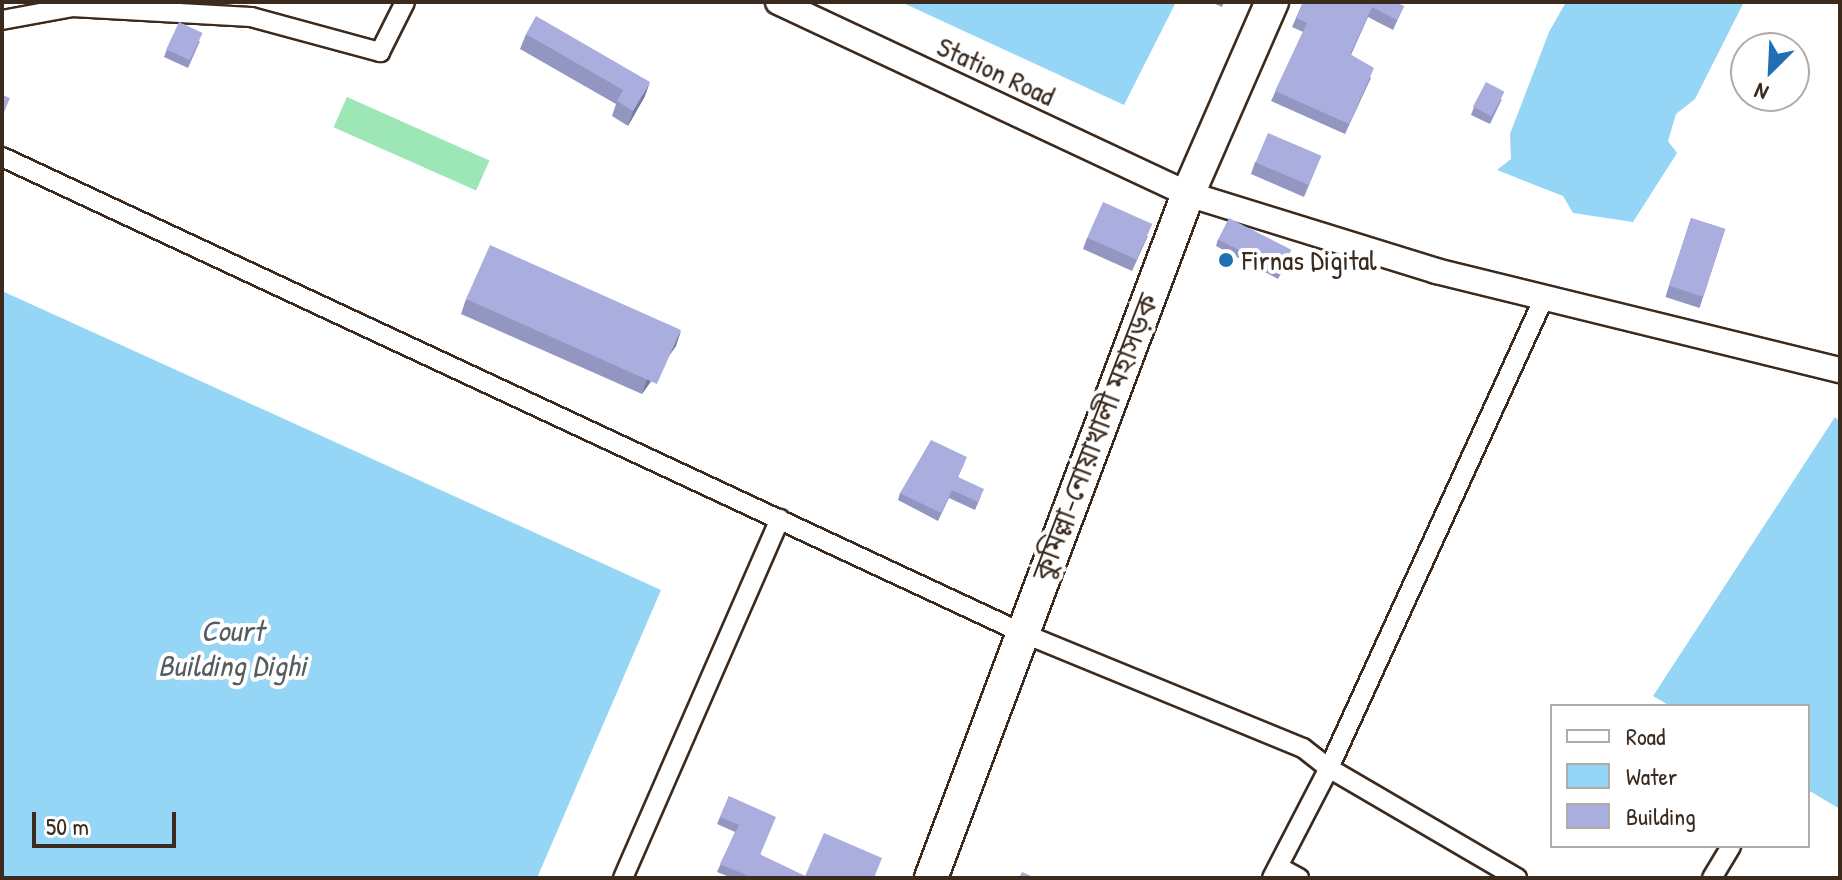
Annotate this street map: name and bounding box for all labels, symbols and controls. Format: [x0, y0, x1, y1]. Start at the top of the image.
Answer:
street label: Station Road [932, 29, 1060, 113]
north arrow [1730, 32, 1810, 112]
text: N [1750, 76, 1773, 108]
place label: Firnas Digital [1242, 243, 1377, 277]
marker: Firnas Digital [1217, 251, 1235, 269]
street label: কুমিল্লা–নোয়াখালী মহাসড়ক [1025, 289, 1165, 585]
water label: Court Building Dighi [158, 612, 306, 682]
legend [1550, 704, 1810, 848]
text: Road [1626, 720, 1665, 752]
text: Water [1626, 760, 1677, 792]
scale bar [36, 796, 180, 846]
text: Building [1626, 800, 1696, 832]
text: 50 m [46, 810, 89, 842]

